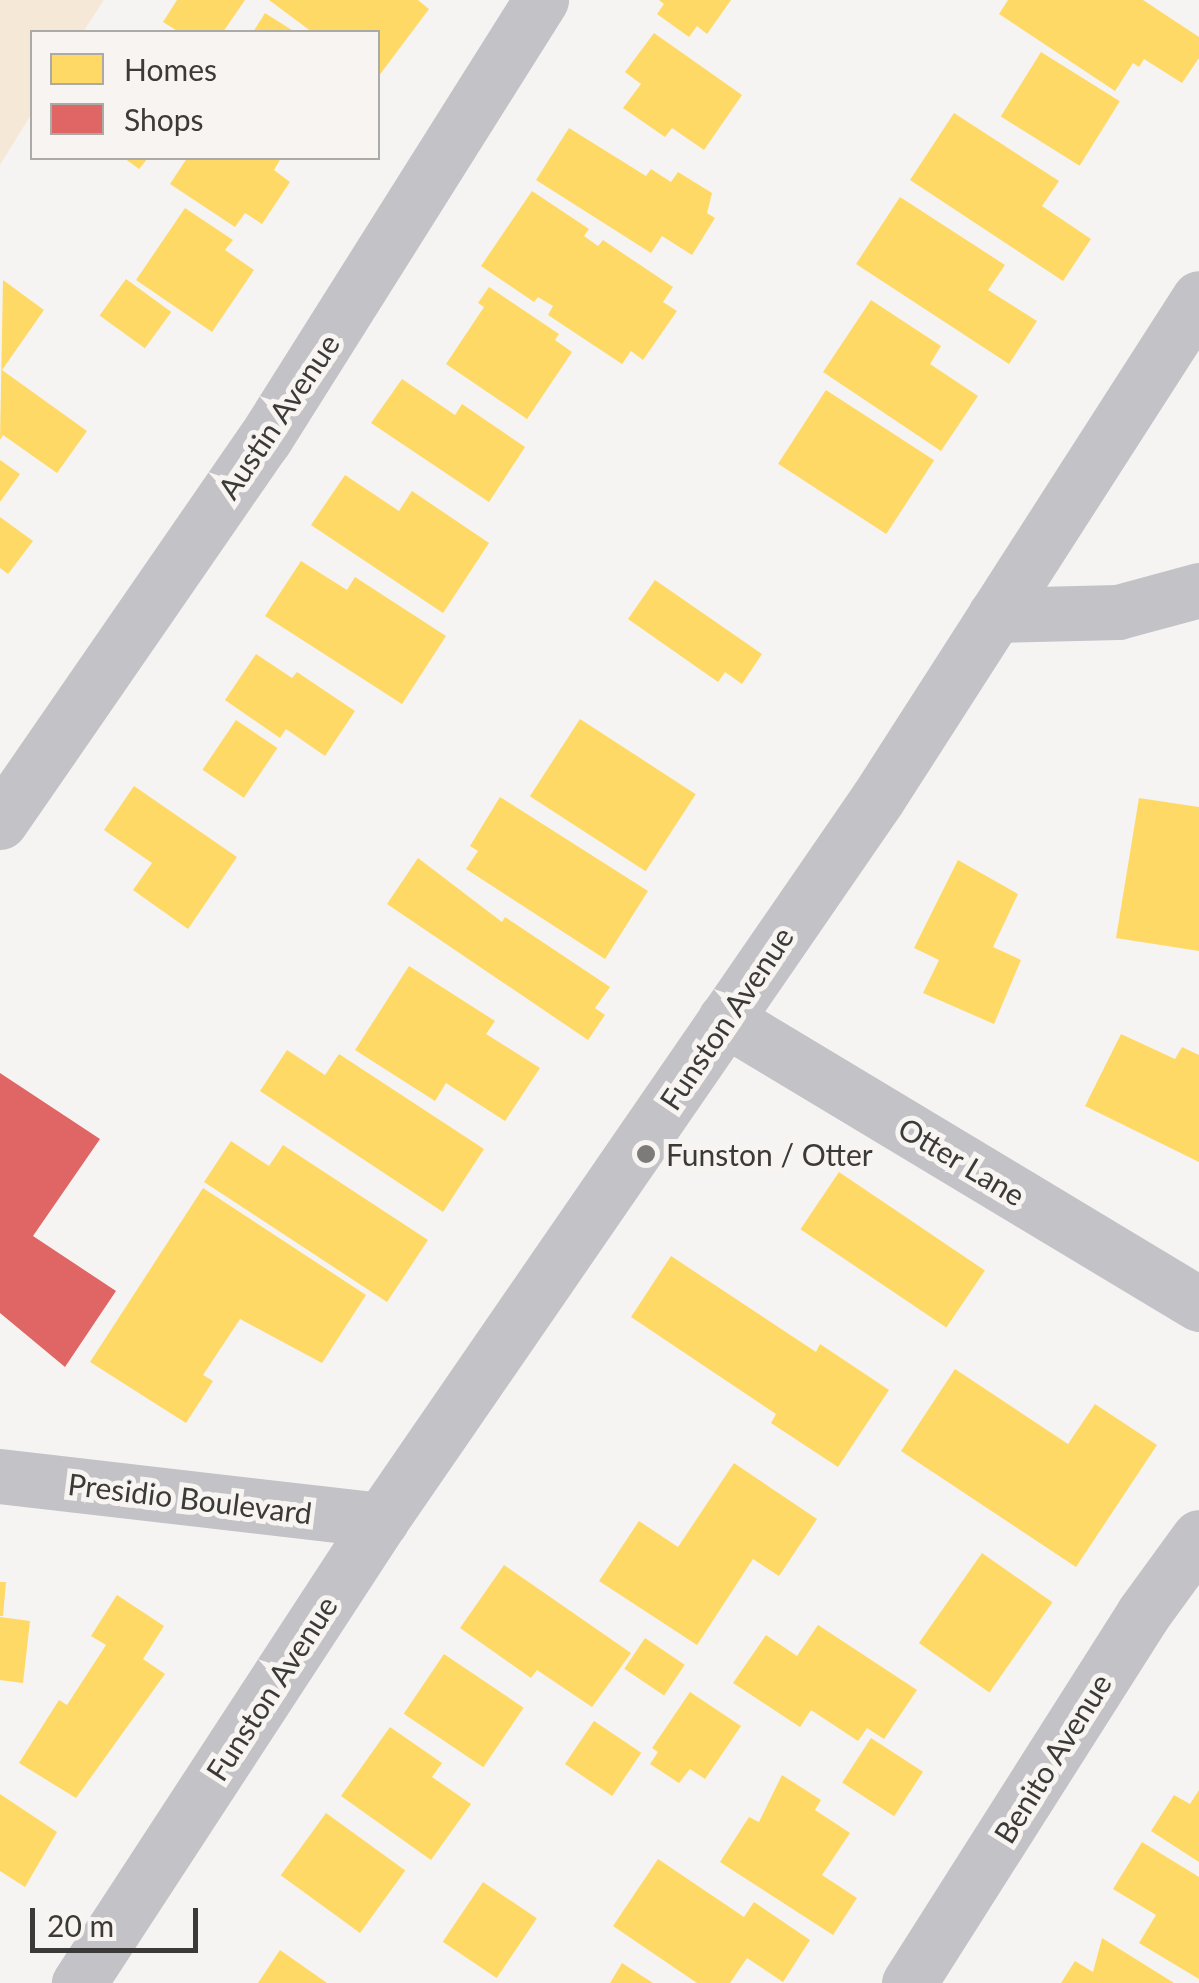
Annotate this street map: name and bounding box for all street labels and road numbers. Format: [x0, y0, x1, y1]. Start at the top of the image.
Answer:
street label: Austin Avenue [209, 326, 347, 506]
street label: Funston Avenue [651, 919, 801, 1117]
street label: Otter Lane [892, 1109, 1032, 1213]
street label: Presidio Boulevard [66, 1465, 314, 1531]
street label: Funston Avenue [198, 1589, 344, 1787]
street label: Benito Avenue [985, 1666, 1119, 1850]

